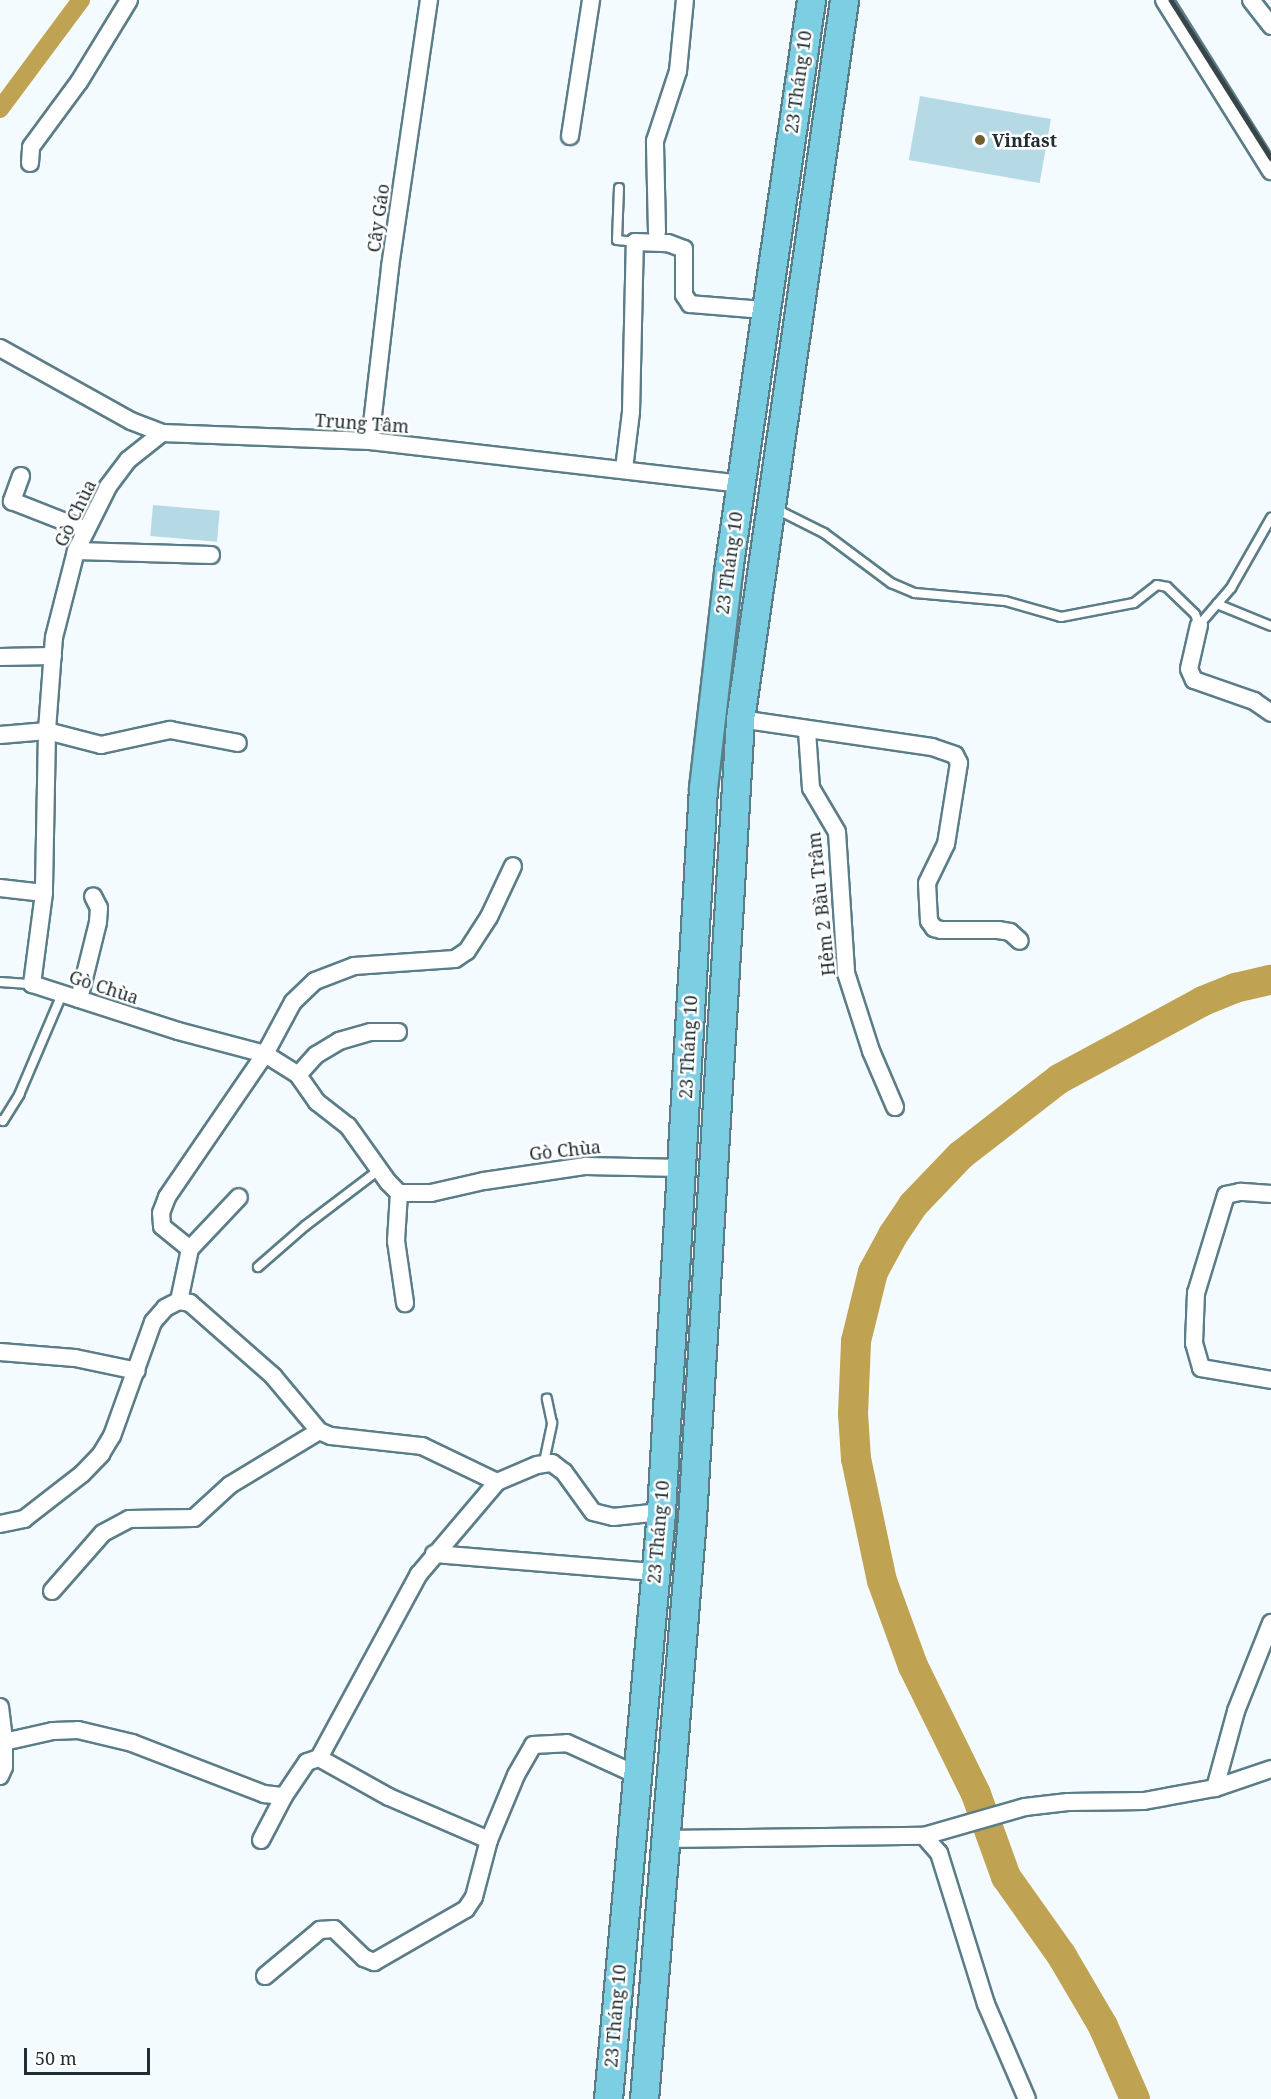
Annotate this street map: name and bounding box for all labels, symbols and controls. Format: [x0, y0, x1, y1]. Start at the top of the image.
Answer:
street label: 23 Tháng 10 [780, 29, 816, 135]
place label: Vinfast [992, 129, 1057, 151]
marker: Vinfast [973, 133, 987, 147]
street label: Cây Gáo [363, 182, 393, 254]
street label: Trung Tâm [314, 409, 410, 437]
street label: Gò Chùa [50, 476, 100, 550]
street label: 23 Tháng 10 [711, 510, 747, 616]
street label: Hẻm 2 Bầu Trâm [803, 831, 839, 977]
street label: Gò Chùa [66, 966, 142, 1008]
street label: 23 Tháng 10 [675, 995, 701, 1099]
street label: Gò Chùa [528, 1135, 602, 1165]
street label: 23 Tháng 10 [643, 1480, 673, 1584]
street label: 23 Tháng 10 [600, 1964, 630, 2068]
scale bar [27, 2036, 153, 2074]
text: 50 m [35, 2046, 77, 2070]

